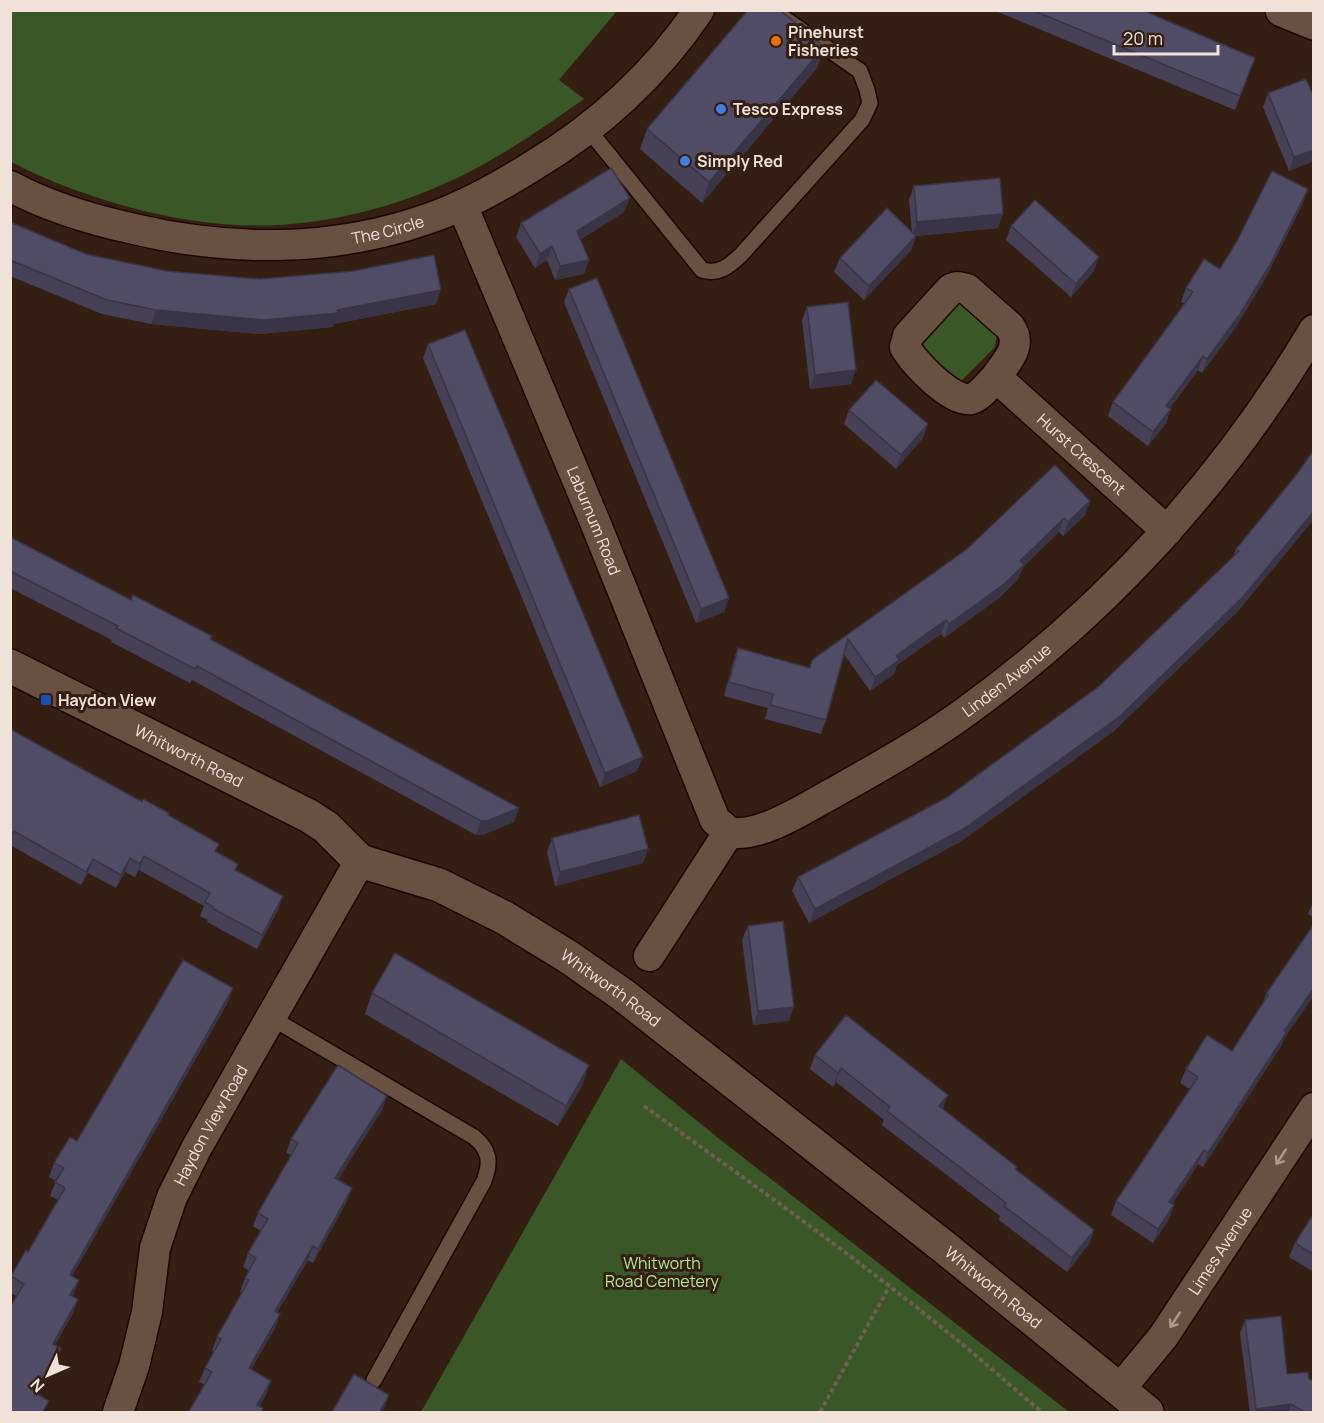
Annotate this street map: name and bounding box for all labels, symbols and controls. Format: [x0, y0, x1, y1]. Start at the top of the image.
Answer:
scale bar [1114, 18, 1218, 56]
place label: Pinehurst Fisheries [788, 21, 864, 61]
text: 20 m [1123, 26, 1163, 50]
marker: Pinehurst Fisheries [769, 34, 783, 48]
place label: Tesco Express [733, 98, 843, 120]
marker: Tesco Express [714, 102, 728, 116]
place label: Simply Red [697, 150, 783, 172]
marker: Simply Red [678, 154, 692, 168]
street label: The Circle [350, 210, 427, 249]
street label: Hurst Crescent [1032, 408, 1131, 500]
street label: Laburnum Road [562, 463, 626, 578]
street label: Linden Avenue [957, 638, 1056, 722]
place label: Haydon View [58, 689, 157, 711]
marker: Haydon View [39, 693, 53, 707]
street label: Whitworth Road [131, 719, 247, 792]
street label: Whitworth Road [556, 944, 665, 1032]
street label: Haydon View Road [168, 1061, 253, 1189]
one-way arrow [1275, 1148, 1288, 1165]
street label: Limes Avenue [1183, 1202, 1257, 1299]
street label: Whitworth Road [940, 1241, 1047, 1333]
park label: Whitworth Road Cemetery [605, 1252, 720, 1292]
one-way arrow [1168, 1311, 1181, 1328]
north arrow [18, 1345, 78, 1405]
text: N [25, 1374, 49, 1397]

